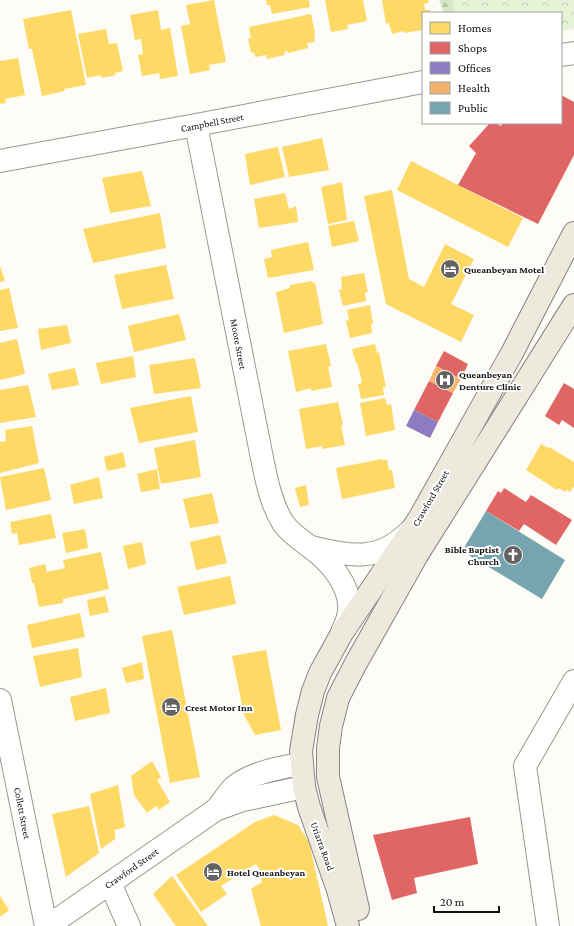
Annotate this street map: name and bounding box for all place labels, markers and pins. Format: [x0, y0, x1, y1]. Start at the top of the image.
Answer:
hotel icon: Queanbeyan Motel [439, 258, 461, 280]
place label: Queanbeyan Motel [464, 264, 544, 275]
hospital icon: Queanbeyan Denture Clinic [434, 369, 456, 391]
place label: Queanbeyan Denture Clinic [459, 369, 521, 392]
place label: Bible Baptist Church [445, 544, 499, 567]
church icon: Bible Baptist Church [502, 544, 524, 566]
hotel icon: Crest Motor Inn [160, 696, 182, 718]
place label: Crest Motor Inn [185, 702, 253, 713]
hotel icon: Hotel Queanbeyan [202, 861, 224, 883]
place label: Hotel Queanbeyan [227, 867, 306, 878]

